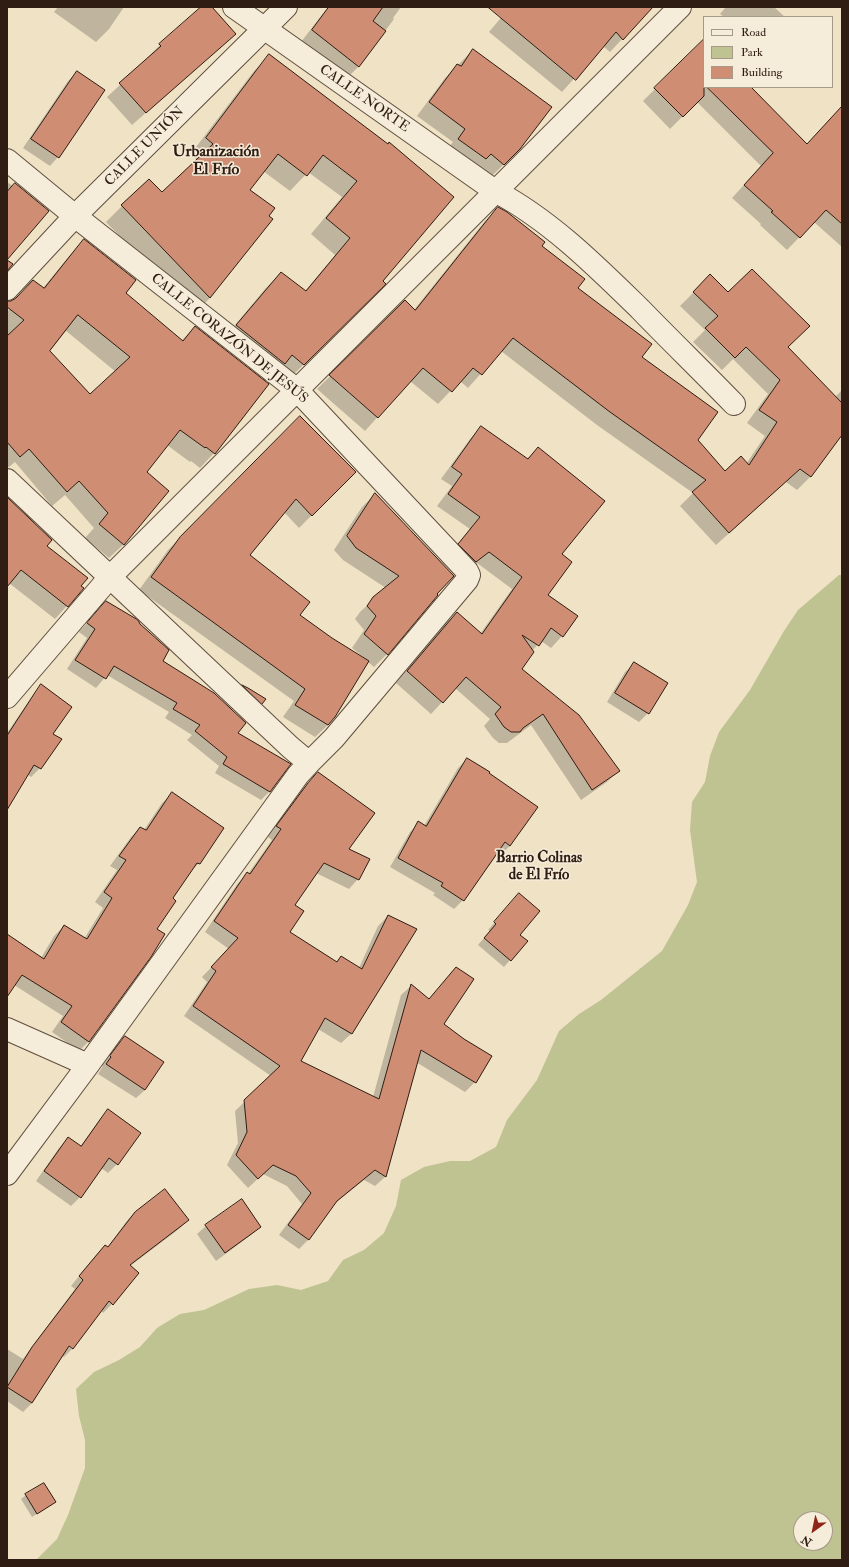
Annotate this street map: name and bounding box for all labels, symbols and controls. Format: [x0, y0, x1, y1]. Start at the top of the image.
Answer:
legend [703, 16, 833, 88]
text: Road [741, 25, 766, 40]
text: Park [741, 45, 763, 60]
street label: CALLE NORTE [316, 62, 412, 136]
text: Building [741, 65, 782, 80]
street label: CALLE UNIÓN [102, 104, 188, 190]
district label: Urbanización El Frío [173, 143, 259, 181]
street label: CALLE CORAZÓN DE JESÚS [147, 270, 311, 408]
district label: Barrio Colinas de El Frío [496, 850, 582, 885]
north arrow [793, 1511, 833, 1551]
text: N [799, 1533, 814, 1549]

